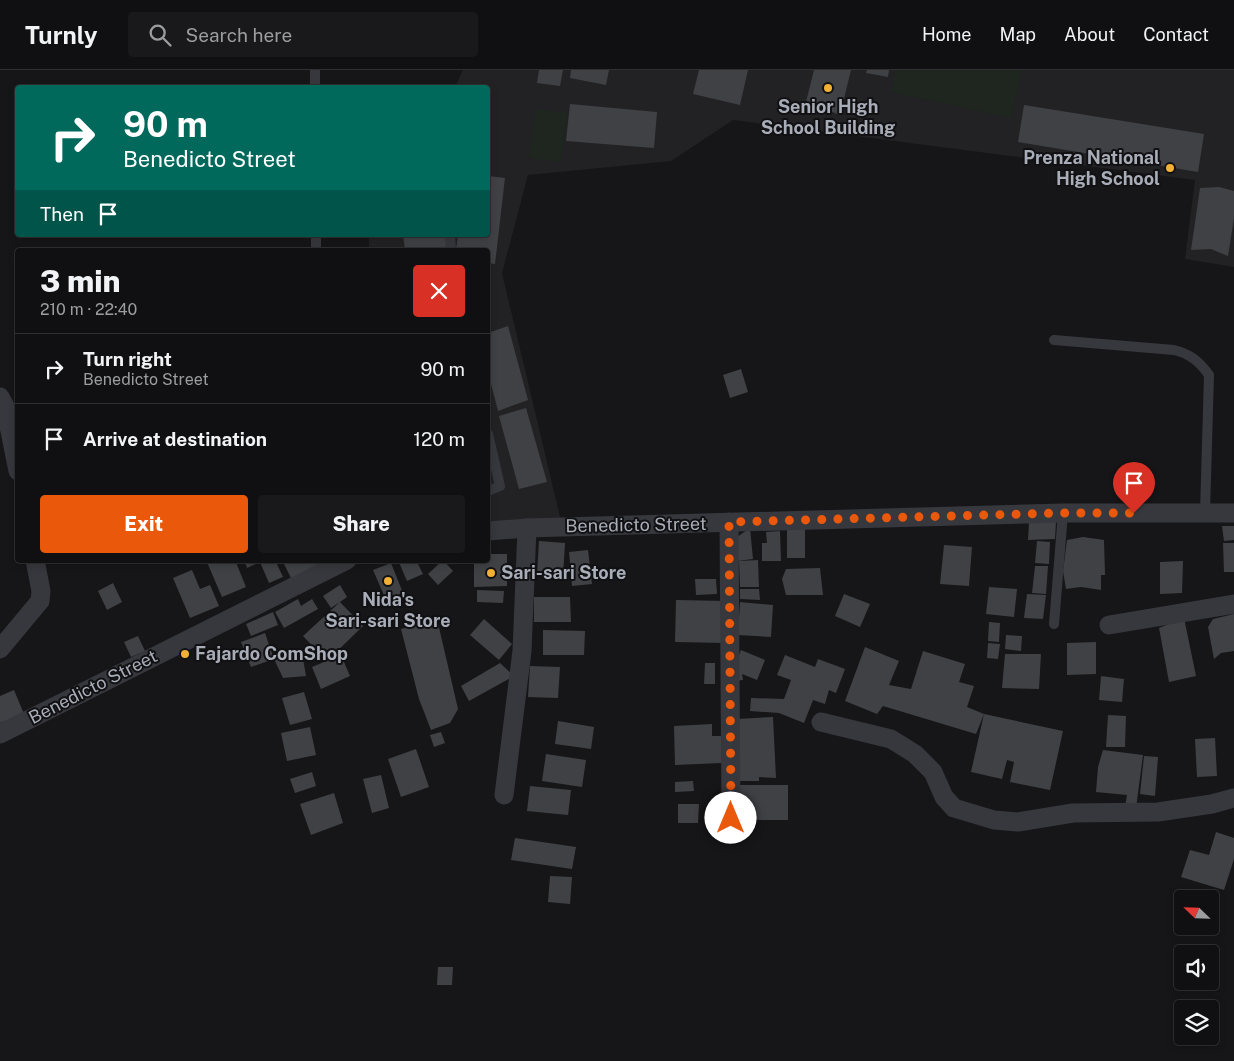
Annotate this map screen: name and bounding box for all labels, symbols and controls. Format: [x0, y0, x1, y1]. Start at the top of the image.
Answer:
search box [128, 12, 478, 57]
text: Turnly [25, 21, 98, 49]
icon: search [146, 21, 174, 49]
text: Search here [186, 24, 292, 46]
text: Home [922, 24, 972, 45]
text: Map [1000, 24, 1036, 45]
text: About [1064, 24, 1115, 45]
text: Contact [1143, 24, 1209, 45]
marker: Senior High School Building [822, 82, 834, 94]
place label: Senior High School Building [761, 96, 895, 138]
text: 90 m [123, 104, 208, 145]
icon: right [40, 105, 105, 170]
text: Benedicto Street [123, 146, 296, 172]
place label: Prenza National High School [1023, 147, 1160, 189]
marker: Prenza National High School [1164, 162, 1176, 174]
icon: arrive [94, 200, 122, 228]
text: Then [40, 203, 84, 225]
text: 3 min [40, 263, 121, 299]
button: close [413, 265, 465, 317]
text: 210 m · 22:40 [40, 300, 137, 319]
text: Turn right [83, 348, 172, 370]
icon: right [40, 355, 68, 383]
text: 90 m [421, 358, 465, 380]
text: Benedicto Street [83, 370, 209, 389]
icon: arrive [40, 425, 68, 453]
text: Arrive at destination [83, 428, 267, 450]
text: 120 m [413, 428, 465, 450]
pin [1113, 462, 1155, 513]
icon: arrive [1120, 469, 1148, 497]
button: Exit [40, 495, 248, 553]
button: Share [258, 495, 465, 553]
street label: Benedicto Street [565, 513, 707, 536]
place label: Sari-sari Store [501, 562, 627, 583]
marker: Sari-sari Store [485, 567, 497, 579]
marker: Nida's Sari-sari Store [382, 575, 394, 587]
place label: Nida's Sari-sari Store [325, 589, 451, 631]
place label: Fajardo ComShop [195, 643, 348, 664]
street label: Benedicto Street [25, 645, 161, 728]
marker: Fajardo ComShop [179, 648, 191, 660]
position arrow [704, 791, 756, 843]
north arrow [1174, 890, 1219, 935]
map controls [1174, 890, 1219, 1045]
button: sound [1174, 945, 1219, 990]
button: layers [1174, 1000, 1219, 1045]

